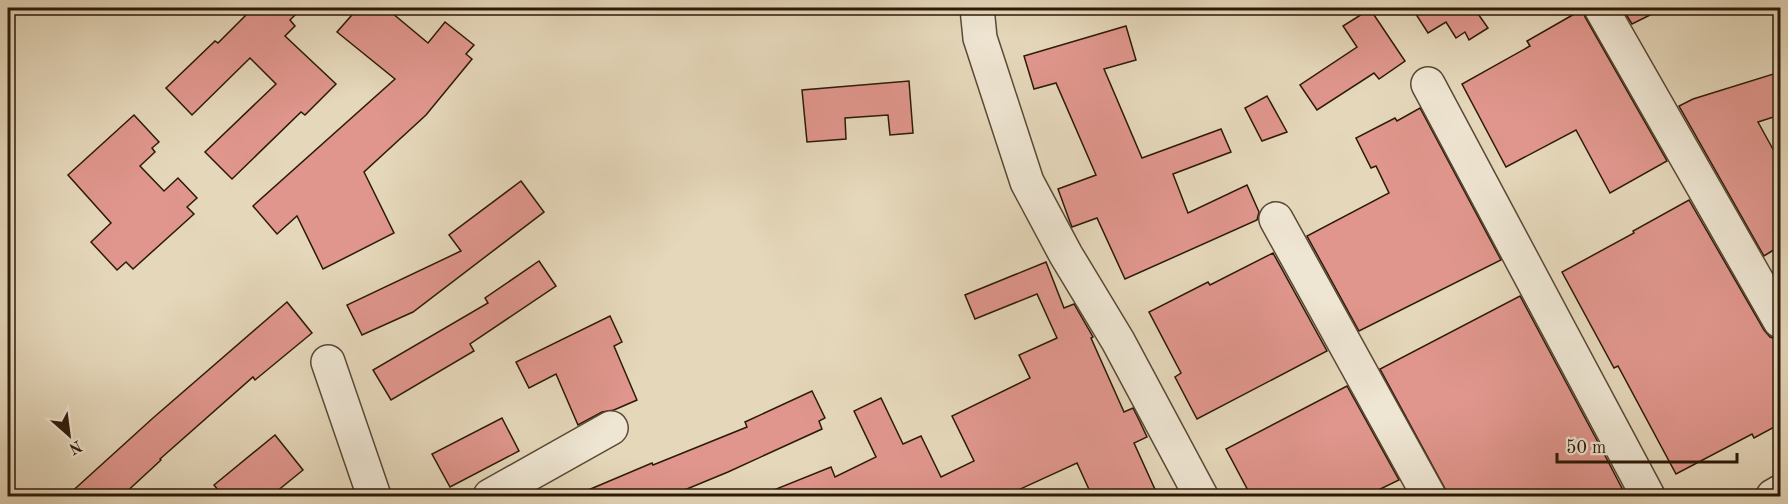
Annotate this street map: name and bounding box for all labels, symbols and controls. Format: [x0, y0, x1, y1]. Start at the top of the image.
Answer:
north arrow [39, 405, 99, 465]
scale bar [1557, 426, 1737, 464]
text: N [65, 437, 84, 457]
text: 50 m [1566, 439, 1606, 457]

